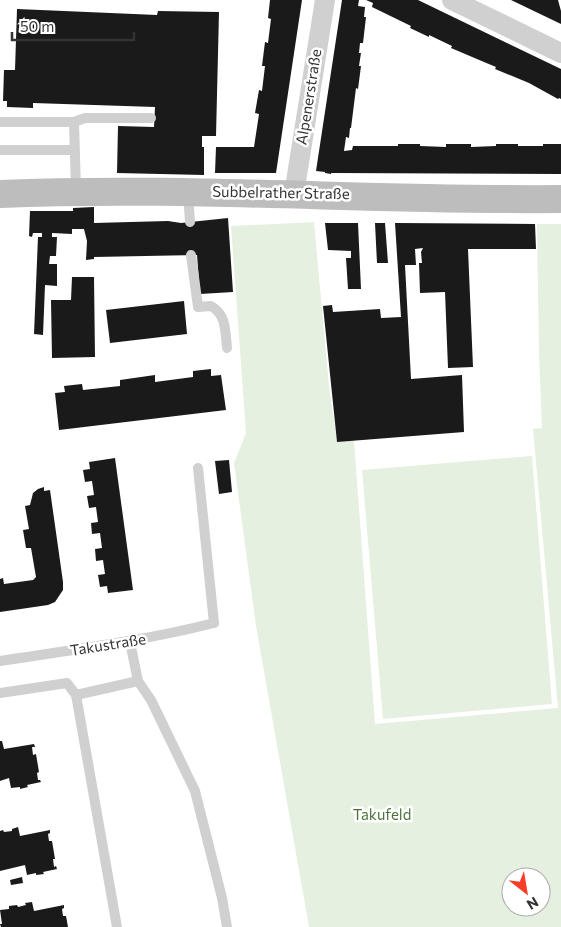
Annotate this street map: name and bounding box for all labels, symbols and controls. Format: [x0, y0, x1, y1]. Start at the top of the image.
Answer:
scale bar [12, 10, 135, 42]
text: 50 m [20, 17, 54, 35]
street label: Alpenerstraße [292, 48, 324, 146]
street label: Subbelrather Straße [212, 182, 350, 202]
street label: Takustraße [69, 629, 147, 659]
park label: Takufeld [353, 805, 411, 823]
north arrow [501, 867, 551, 917]
text: N [524, 894, 542, 914]

